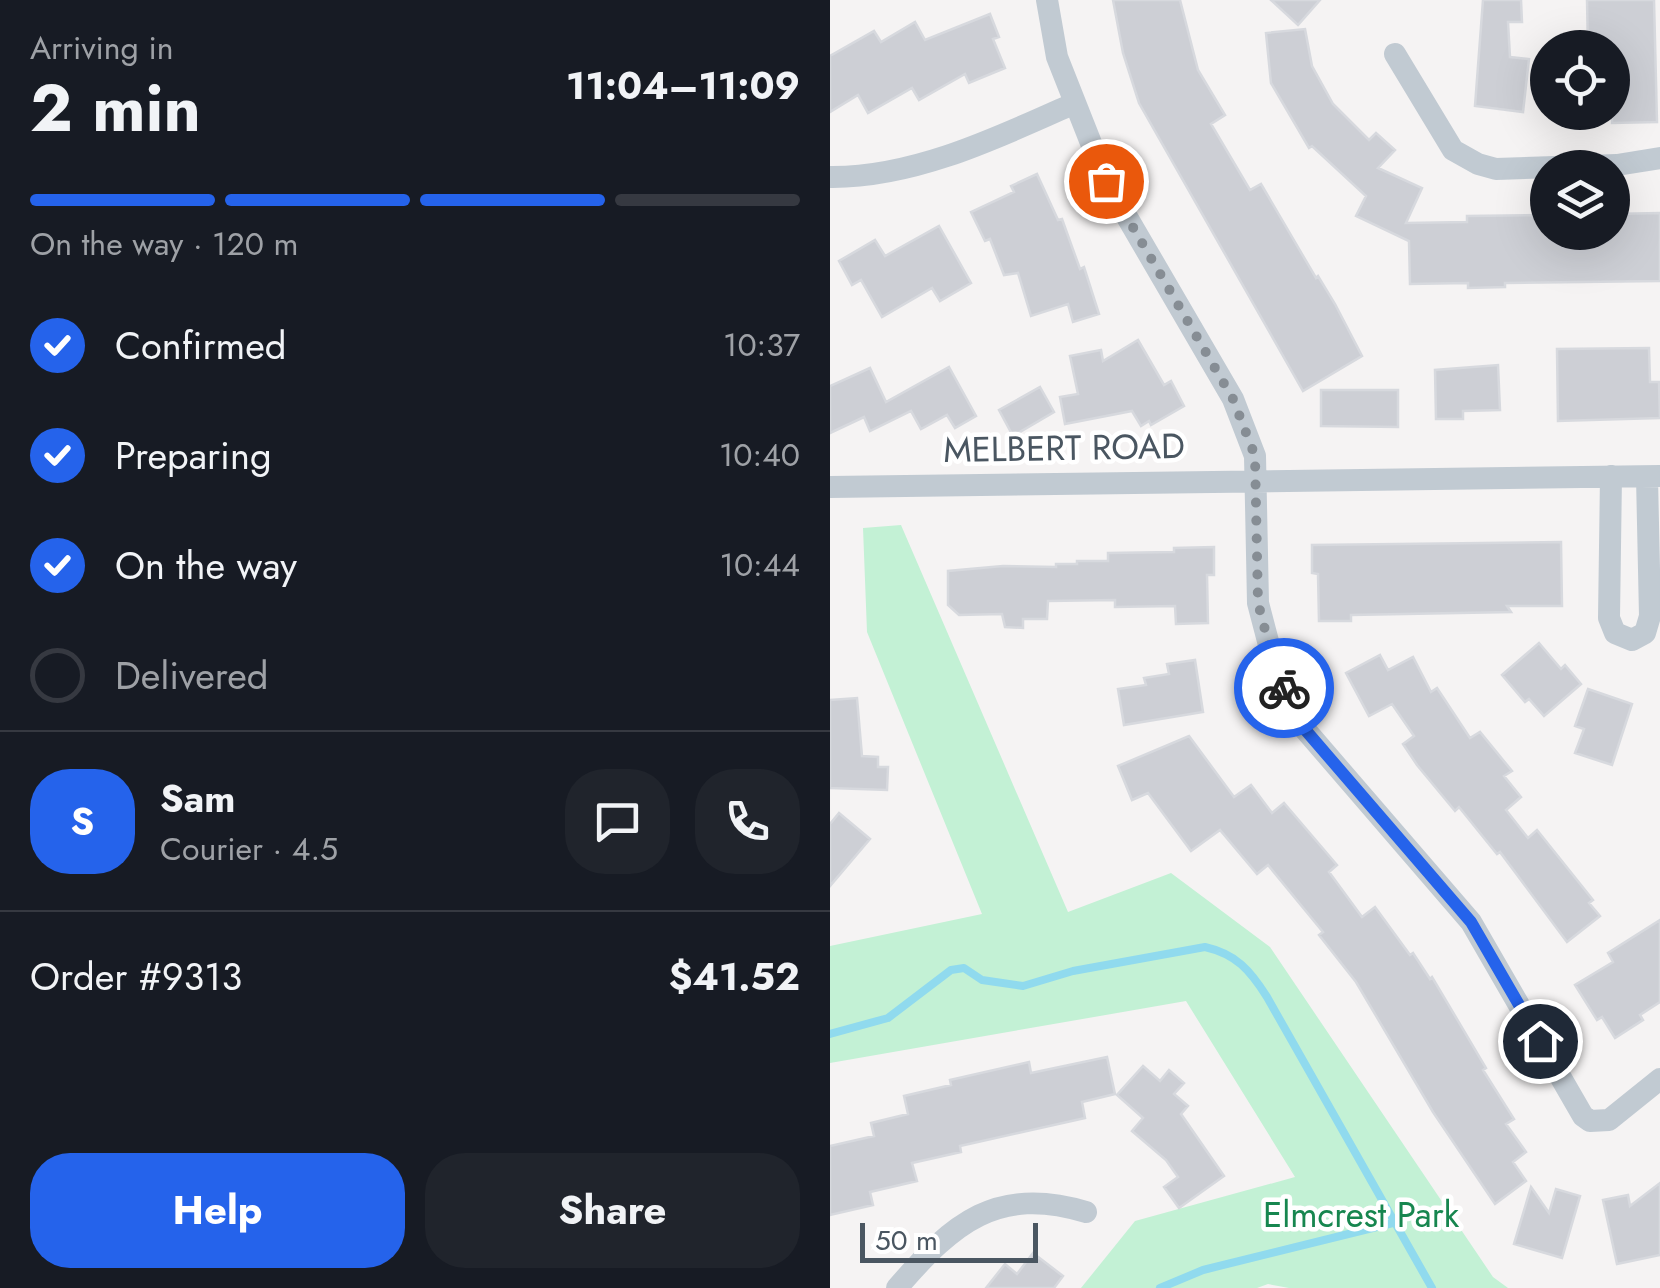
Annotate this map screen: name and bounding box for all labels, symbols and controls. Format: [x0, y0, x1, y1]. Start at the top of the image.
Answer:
text: Arriving in [30, 25, 174, 71]
map controls [1530, 30, 1630, 250]
button: locate [1530, 30, 1630, 130]
text: 11:04–11:09 [566, 58, 800, 113]
text: 2 min [30, 61, 201, 155]
pin [1064, 139, 1149, 224]
button: layers [1530, 150, 1630, 250]
icon: bag [1079, 154, 1134, 209]
text: On the way · 120 m [30, 221, 298, 267]
icon: check [30, 318, 85, 373]
text: Confirmed [115, 318, 286, 373]
text: 10:37 [723, 322, 800, 368]
street label: MELBERT ROAD [943, 421, 1185, 475]
icon: check [30, 428, 85, 483]
text: Preparing [115, 428, 272, 483]
text: 10:40 [719, 432, 800, 478]
icon: check [30, 538, 85, 593]
text: On the way [115, 538, 297, 593]
text: 10:44 [719, 542, 800, 588]
courier [1234, 638, 1334, 738]
text: Delivered [115, 648, 268, 703]
icon: bike [1257, 661, 1312, 716]
button: chat [565, 769, 670, 874]
button: phone [695, 769, 800, 874]
text: Sam [160, 771, 235, 826]
text: S [71, 794, 94, 849]
text: Courier · 4.5 [160, 826, 338, 872]
text: Order #9313 [30, 949, 242, 1004]
text: $41.52 [669, 949, 800, 1004]
pin [1498, 999, 1583, 1084]
icon: home [1513, 1014, 1568, 1069]
button: Help [30, 1153, 405, 1268]
button: Share [425, 1153, 800, 1268]
park label: Elmcrest Park [1263, 1190, 1460, 1240]
scale bar [860, 1218, 1038, 1262]
text: 50 m [875, 1220, 938, 1261]

